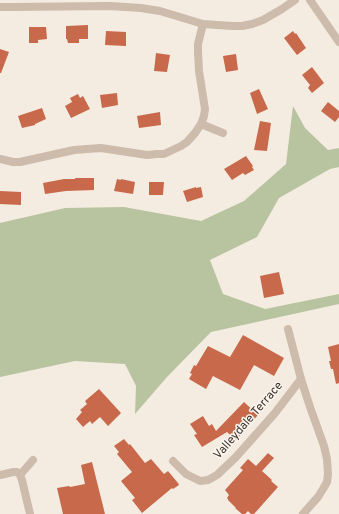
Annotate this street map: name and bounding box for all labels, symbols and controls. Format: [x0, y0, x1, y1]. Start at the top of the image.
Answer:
street label: Valleydale Terrace [211, 379, 287, 463]

